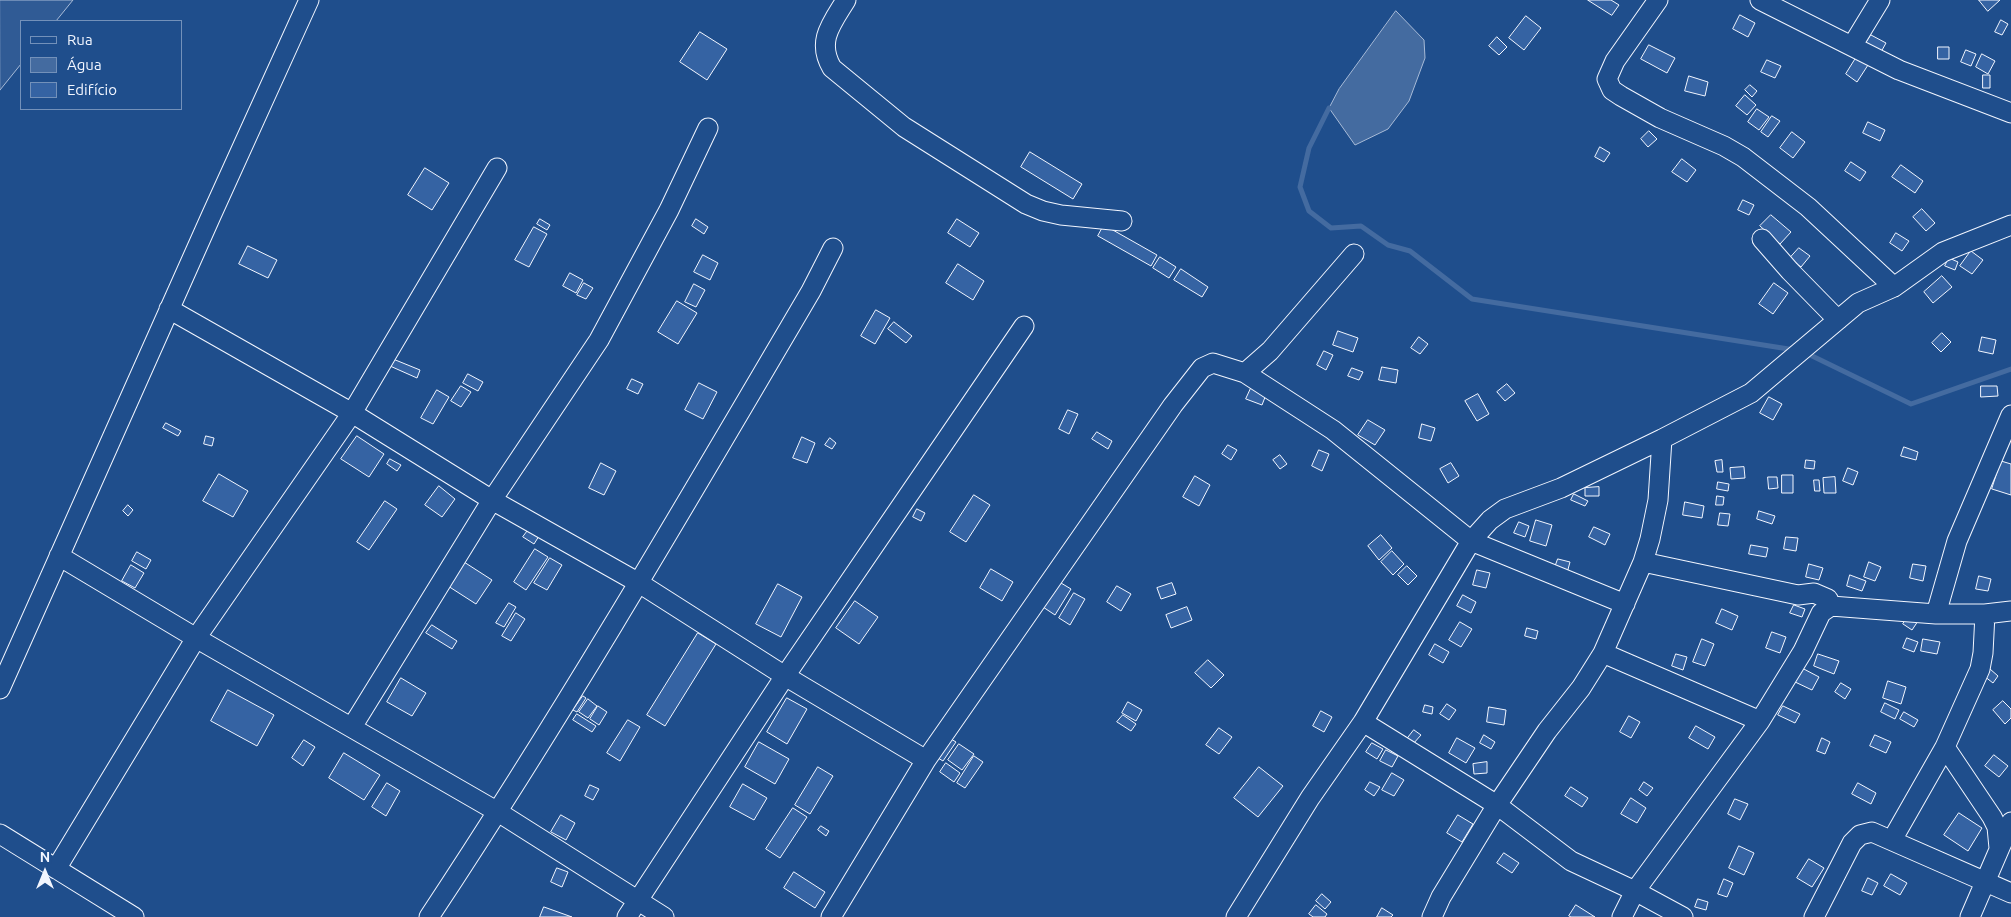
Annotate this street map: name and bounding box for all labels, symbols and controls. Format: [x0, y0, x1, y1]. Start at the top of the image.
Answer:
legend [20, 20, 182, 110]
text: Rua [67, 31, 93, 48]
text: Água [67, 56, 102, 73]
text: Edifício [67, 81, 117, 98]
north arrow [20, 847, 70, 897]
text: N [40, 849, 50, 865]

